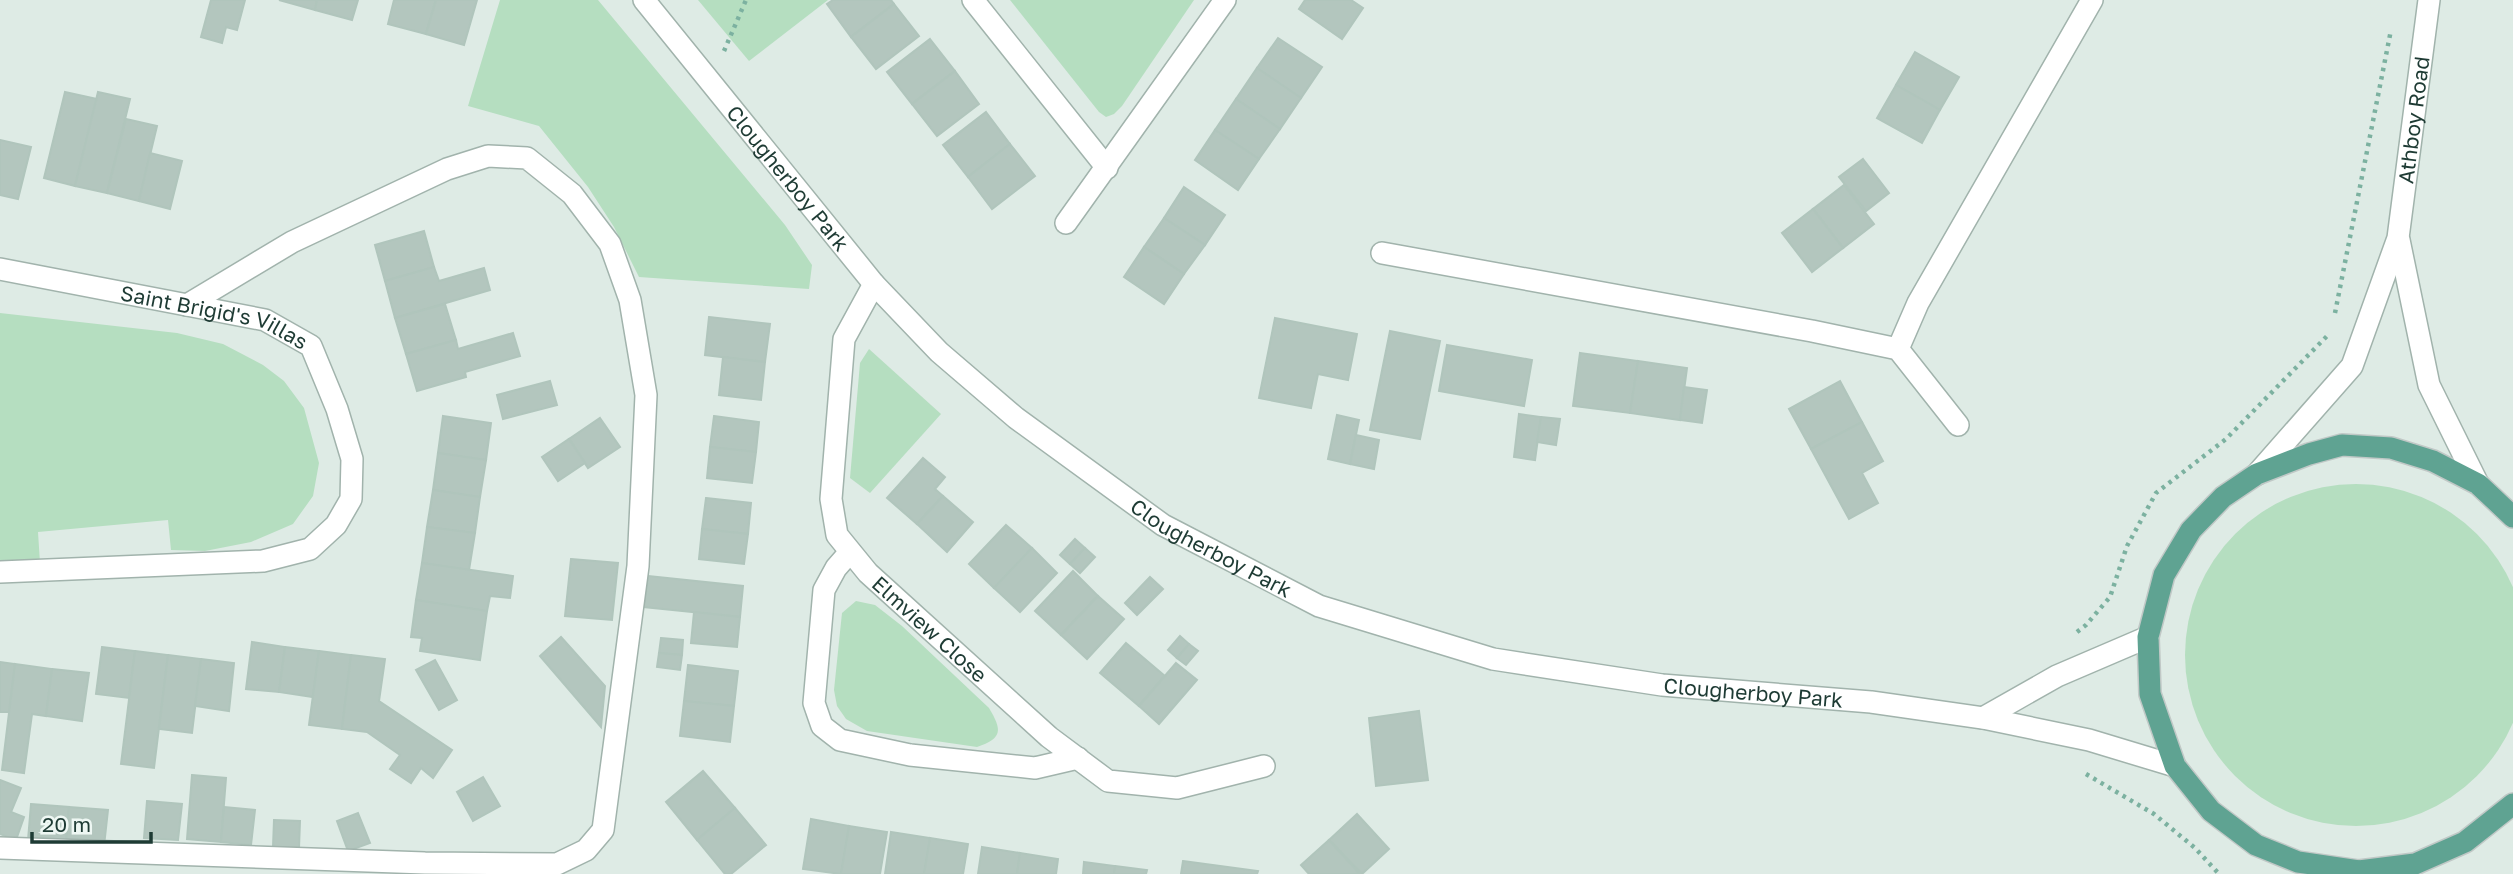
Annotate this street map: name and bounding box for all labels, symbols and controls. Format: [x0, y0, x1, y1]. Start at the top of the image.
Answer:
street label: Athboy Road [2392, 55, 2435, 185]
street label: Clougherboy Park [721, 100, 855, 256]
street label: Saint Brigid's Villas [118, 279, 312, 355]
street label: Clougherboy Park [1126, 493, 1296, 603]
street label: Elmview Close [867, 570, 993, 688]
street label: Clougherboy Park [1663, 672, 1844, 713]
scale bar [32, 800, 150, 844]
text: 20 m [42, 811, 91, 837]

